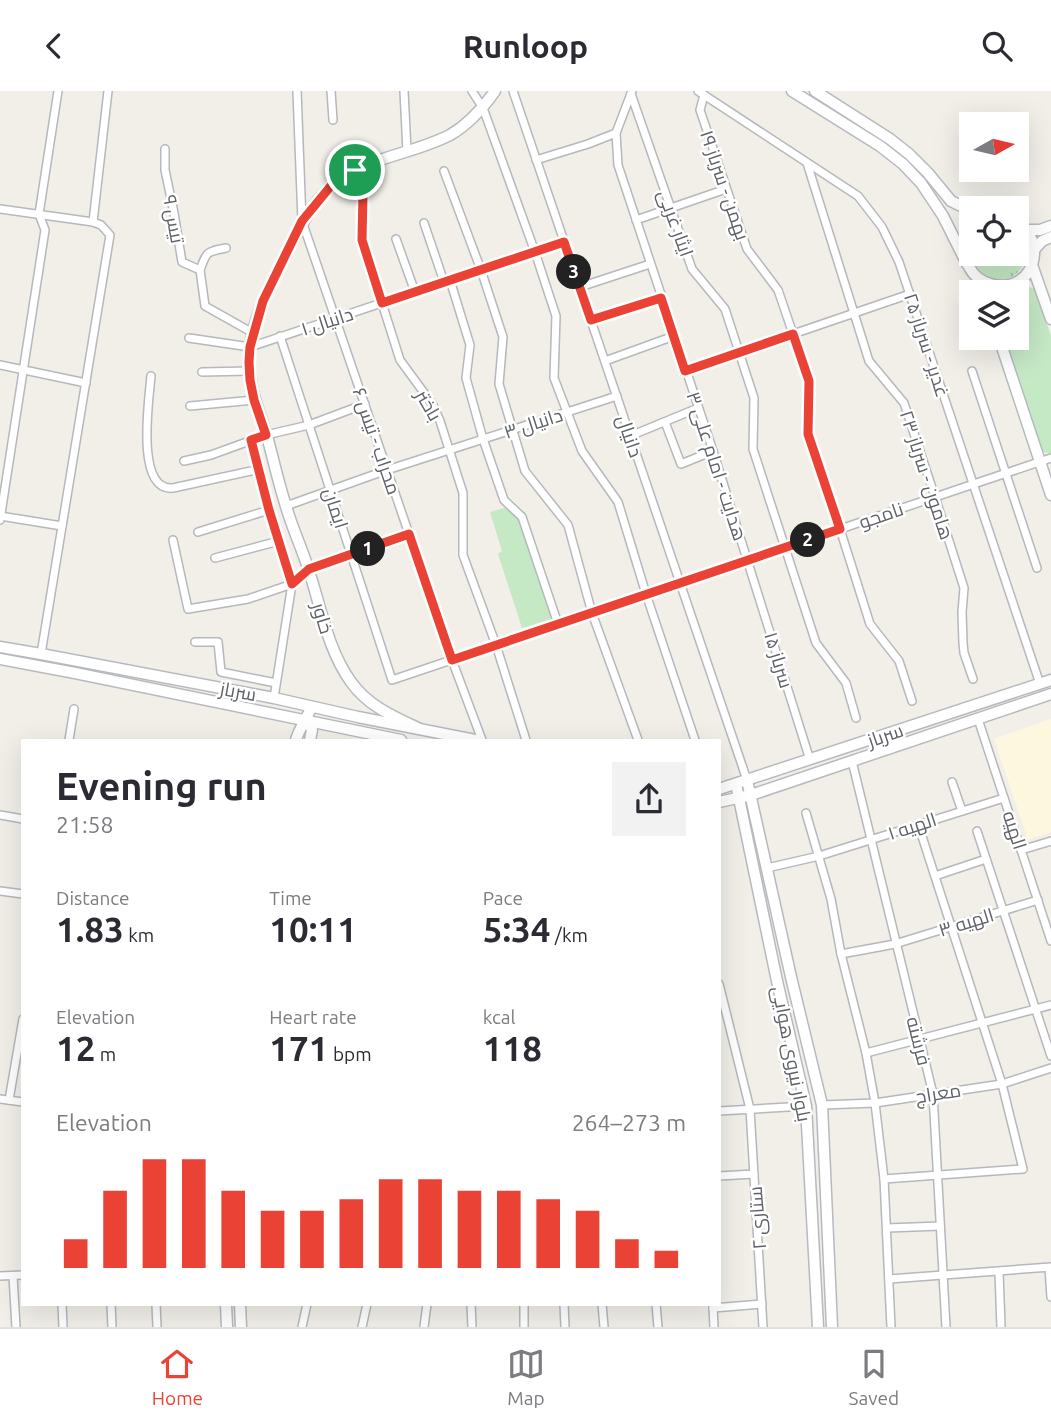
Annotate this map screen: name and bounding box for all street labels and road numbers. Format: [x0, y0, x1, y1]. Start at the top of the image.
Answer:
street label: بهمن - سرباز ۱۹ [695, 127, 754, 243]
street label: ایثار غربی [653, 187, 698, 260]
street label: تیس ۹ [158, 193, 189, 245]
street label: غدیر - سرباز ۲۵ [899, 290, 954, 400]
street label: دانیال ۱ [298, 302, 356, 341]
street label: محراب - تیس ۶ [348, 385, 406, 498]
street label: باختر [410, 385, 447, 425]
street label: هدایت - امام علی ۳ [680, 389, 751, 544]
street label: دانیال ۳ [501, 403, 565, 444]
street label: هامون - سرباز ۲۳ [895, 408, 958, 543]
street label: دانیال [612, 412, 647, 460]
street label: ایمان [318, 485, 353, 531]
street label: نامجو [856, 497, 906, 534]
street label: خاور [307, 599, 338, 637]
street label: سرباز ۱۵ [759, 629, 798, 691]
street label: سرباز [217, 677, 258, 706]
street label: سرباز [863, 719, 906, 753]
street label: الهیه ۱ [885, 808, 939, 845]
street label: الهیه [997, 808, 1032, 852]
street label: الهیه ۳ [936, 903, 997, 942]
street label: بلوار نیروی هوایی [767, 984, 816, 1124]
street label: فرشته [901, 1014, 936, 1068]
street label: معراج [914, 1079, 963, 1110]
street label: ستاری ۲ [744, 1186, 771, 1250]

